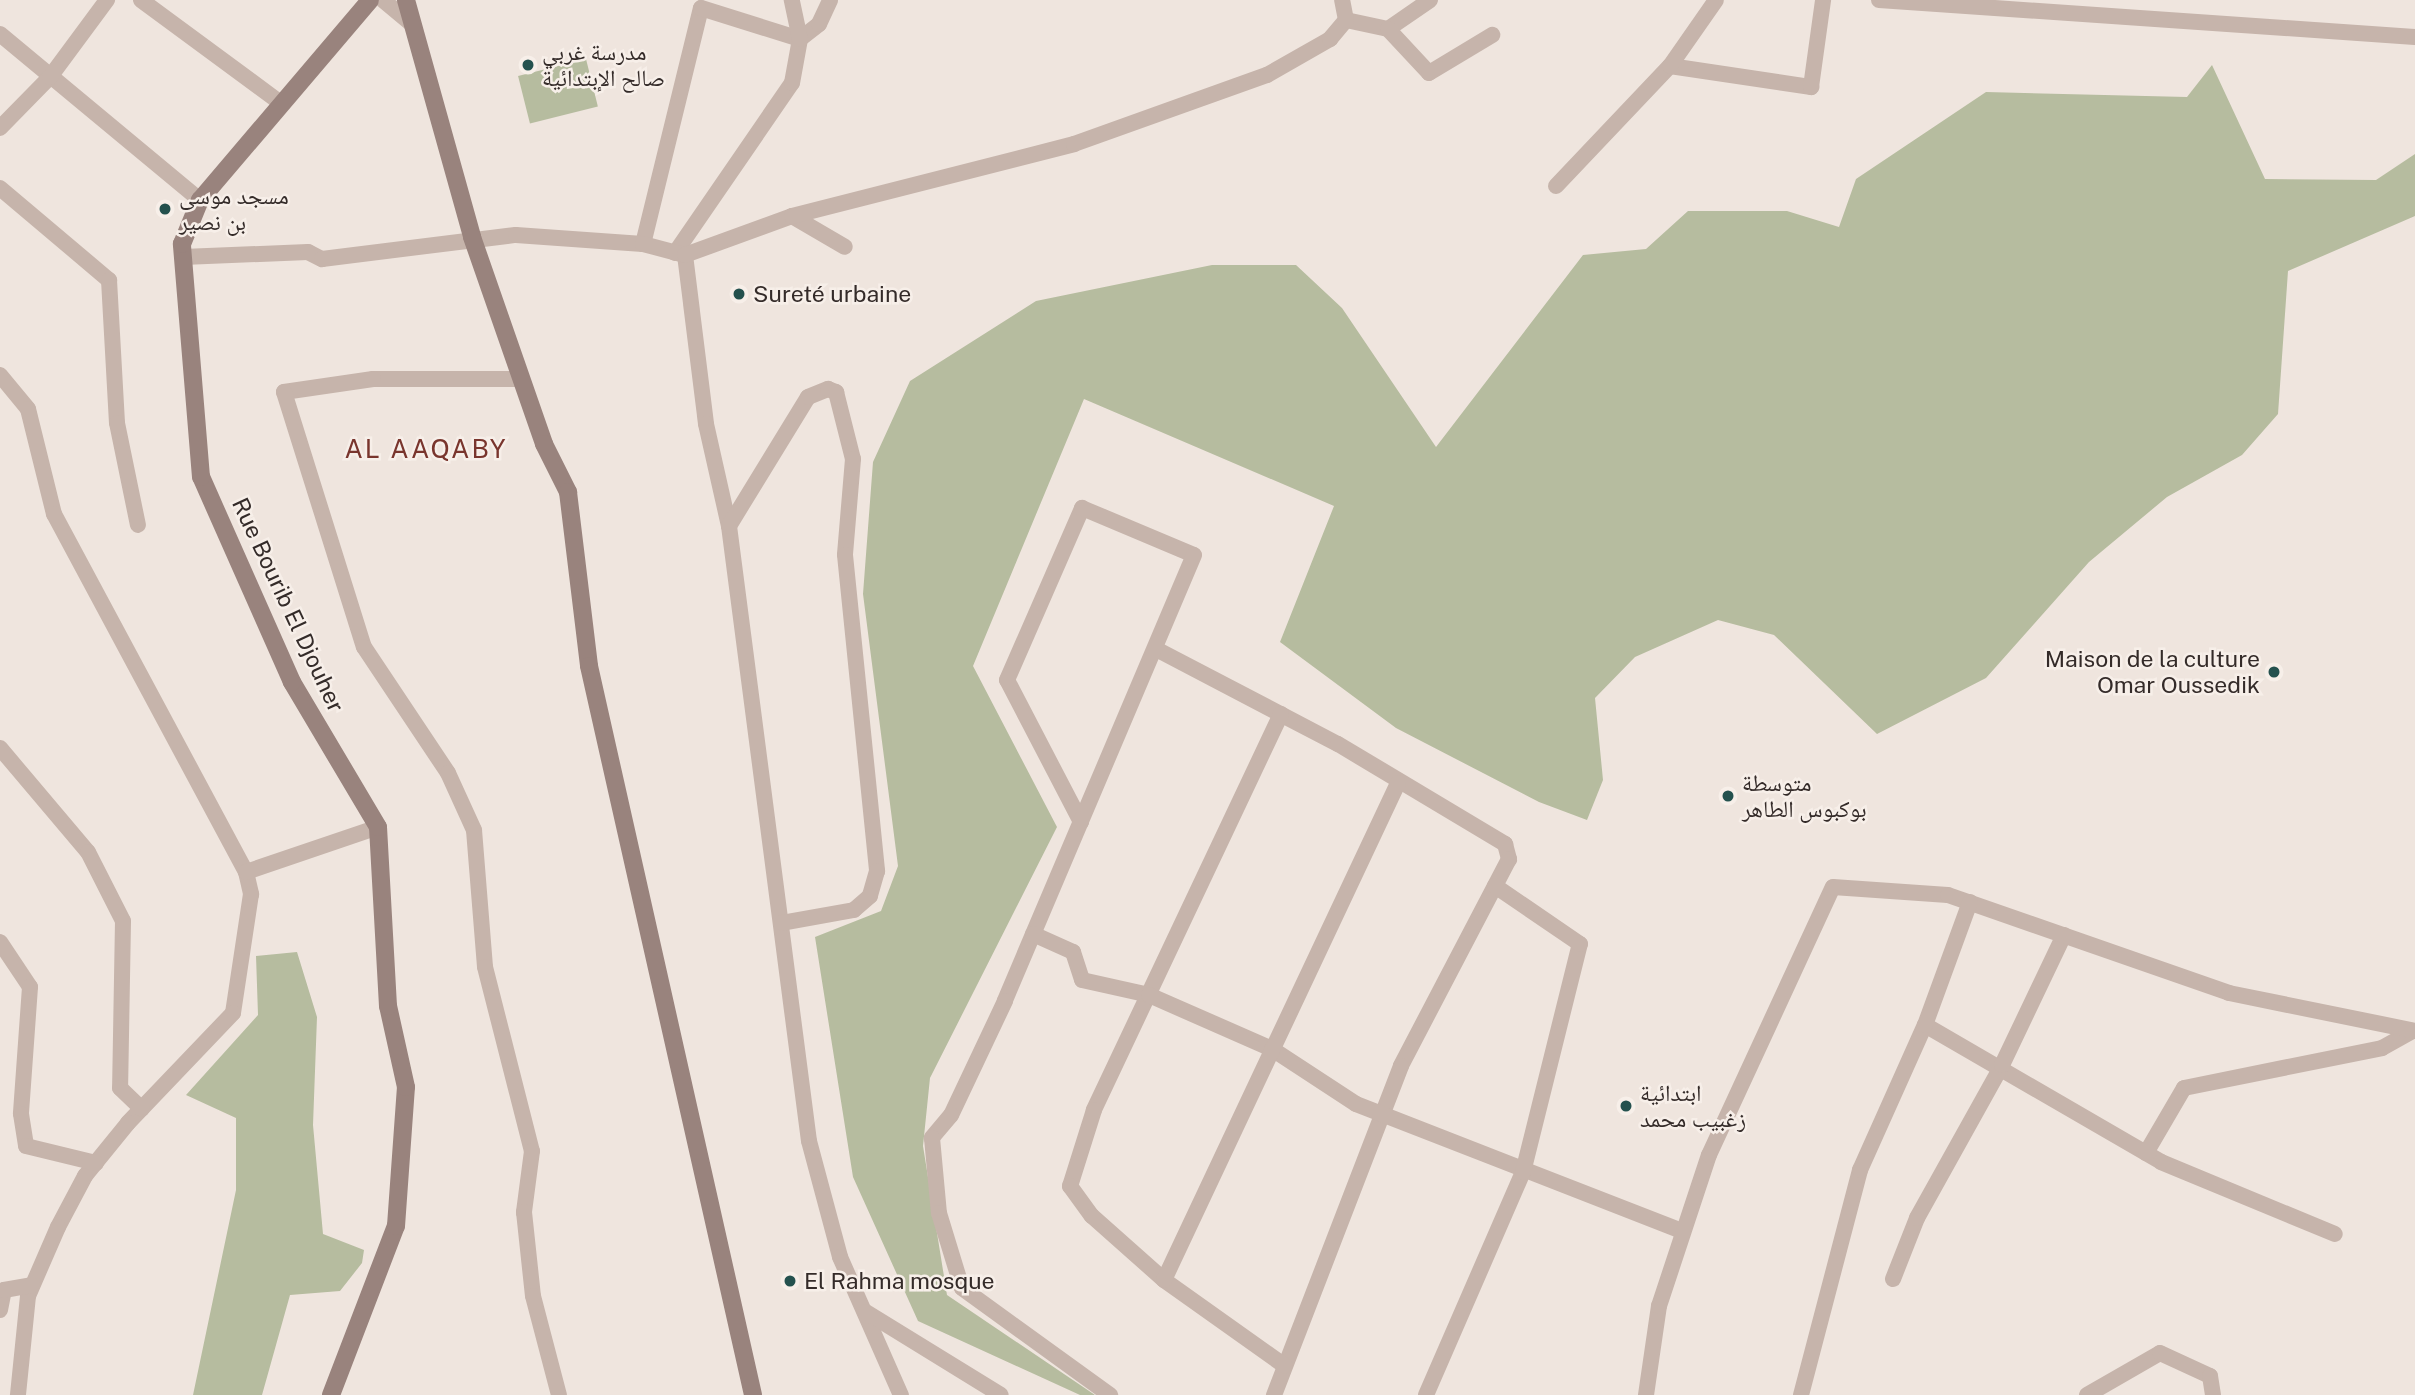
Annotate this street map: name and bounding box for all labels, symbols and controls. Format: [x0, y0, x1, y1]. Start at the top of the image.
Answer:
place label: مدرسة غربي صالح الإبتدائية [542, 38, 665, 92]
marker: مدرسة غربي صالح الإبتدائية [520, 57, 536, 73]
place label: مسجد موسى بن نصير [179, 182, 289, 236]
marker: مسجد موسى بن نصير [157, 201, 173, 217]
place label: Sureté urbaine [753, 280, 911, 308]
marker: Sureté urbaine [731, 286, 747, 302]
district label: AL AAQABY [346, 433, 506, 465]
street label: Rue Bourib El Djouher [226, 493, 350, 717]
place label: Maison de la culture Omar Oussedik [2044, 645, 2260, 699]
marker: Maison de la culture Omar Oussedik [2266, 664, 2282, 680]
place label: متوسطة بوكبوس الطاهر [1742, 769, 1867, 823]
marker: متوسطة بوكبوس الطاهر [1720, 788, 1736, 804]
place label: ابتدائية زغبيب محمد [1640, 1079, 1746, 1133]
marker: ابتدائية زغبيب محمد [1618, 1098, 1634, 1114]
place label: El Rahma mosque [804, 1267, 995, 1295]
marker: El Rahma mosque [782, 1273, 798, 1289]

